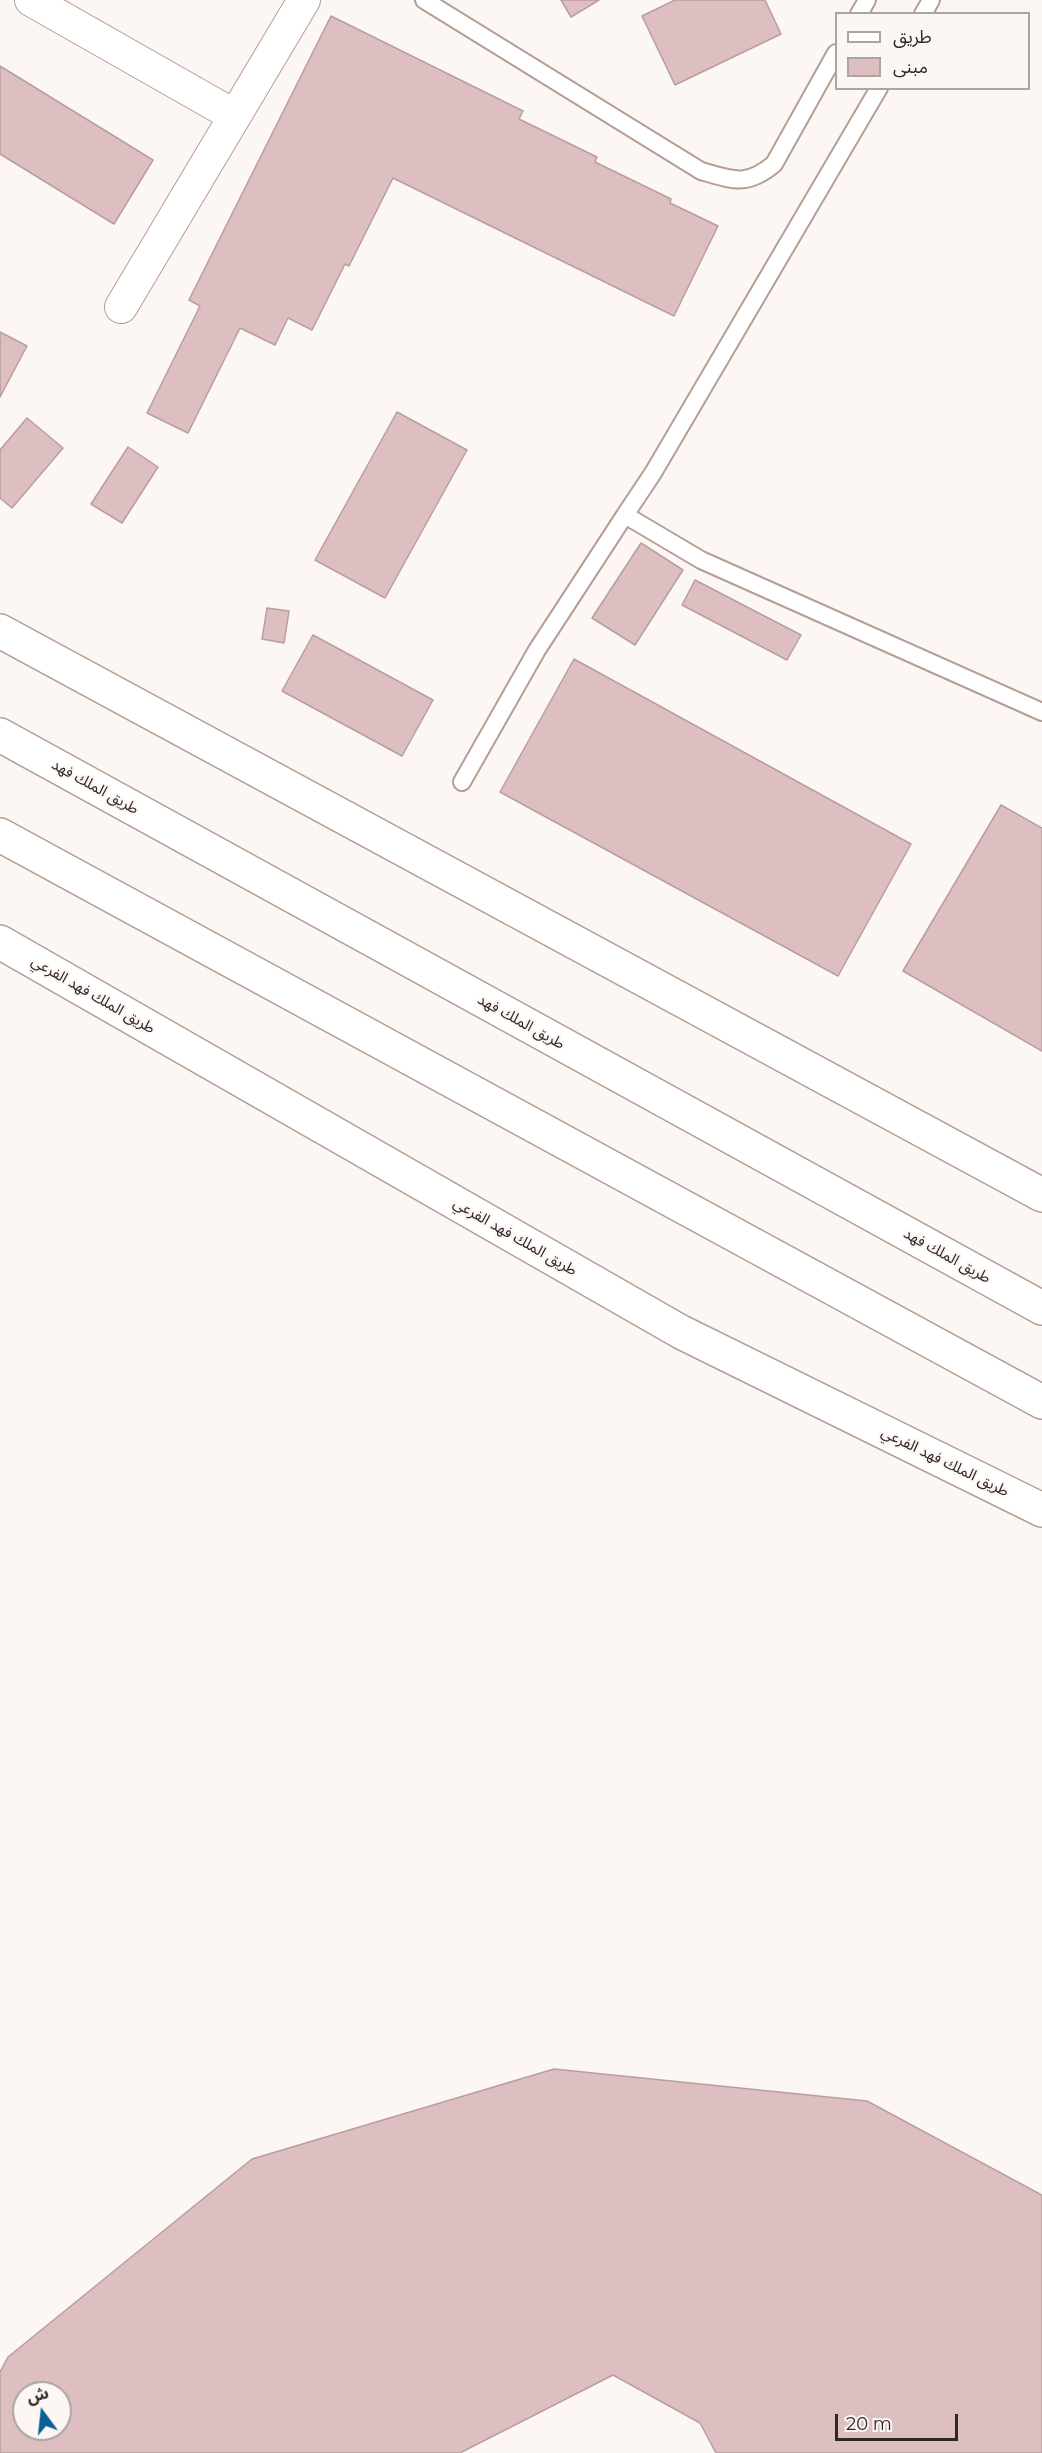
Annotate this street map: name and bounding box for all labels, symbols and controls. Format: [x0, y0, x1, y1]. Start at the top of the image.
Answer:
legend [835, 12, 1030, 90]
text: طريق [893, 26, 932, 48]
text: مبنى [893, 56, 928, 78]
street label: طريق الملك فهد [48, 756, 142, 818]
street label: طريق الملك فهد الفرعي [28, 952, 158, 1038]
street label: طريق الملك فهد [474, 991, 568, 1053]
street label: طريق الملك فهد الفرعي [450, 1194, 580, 1280]
street label: طريق الملك فهد [900, 1225, 994, 1287]
street label: طريق الملك فهد الفرعي [878, 1423, 1012, 1501]
north arrow [12, 2381, 72, 2441]
text: ش [25, 2383, 51, 2407]
scale bar [838, 2402, 961, 2440]
text: 20 m [846, 2413, 892, 2435]

